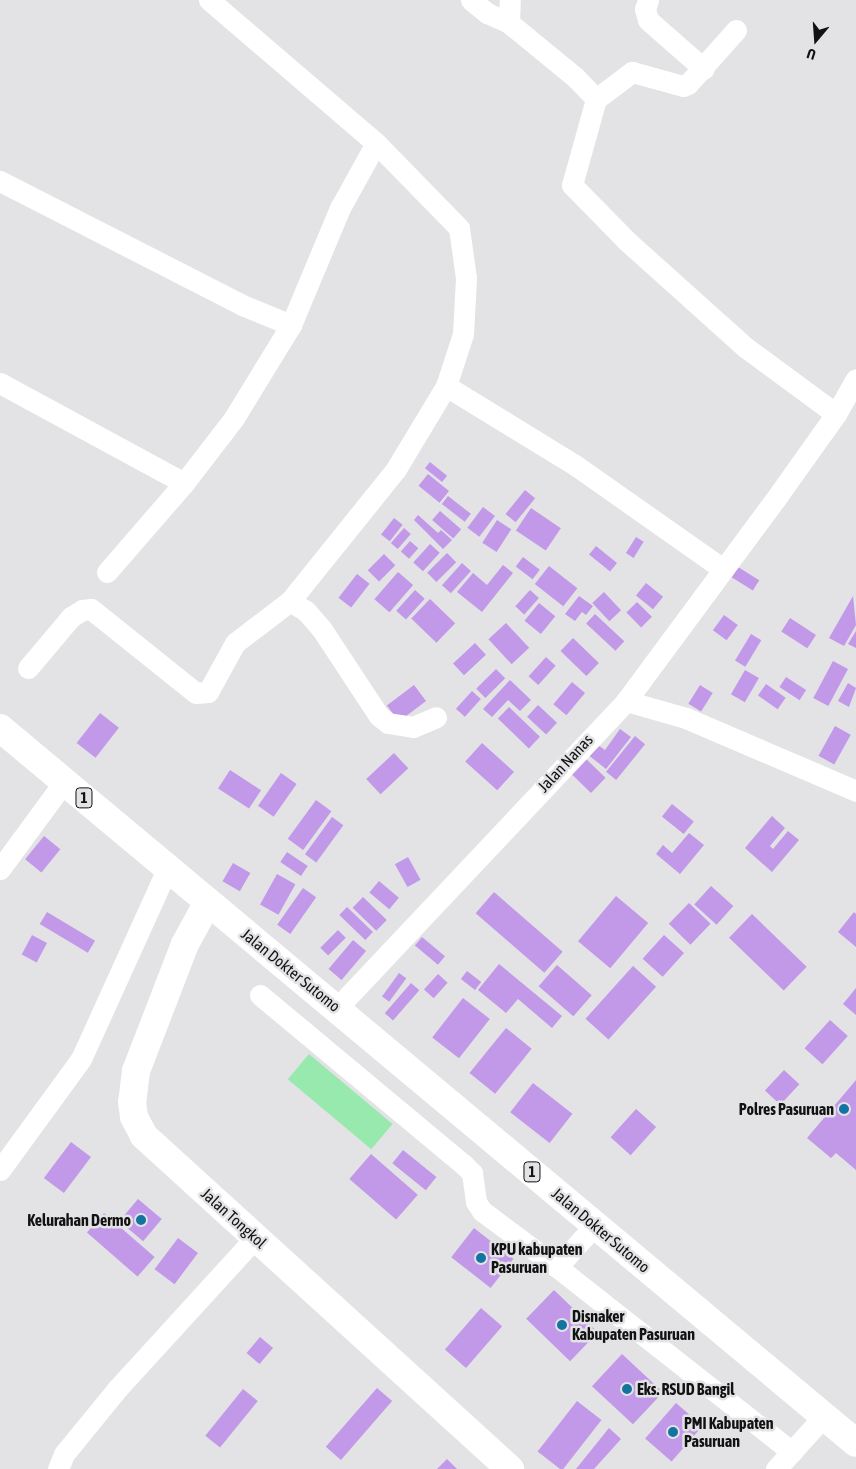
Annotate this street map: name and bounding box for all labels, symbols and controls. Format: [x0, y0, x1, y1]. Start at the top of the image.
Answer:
north arrow [791, 15, 841, 65]
text: U [805, 45, 818, 63]
street label: Jalan Nanas [533, 730, 597, 796]
road number: 1 [75, 786, 93, 810]
street label: Jalan Dokter Sutomo [238, 924, 344, 1016]
place label: Polres Pasuruan [739, 1099, 834, 1119]
marker: Polres Pasuruan [838, 1103, 850, 1115]
road number: 1 [523, 1160, 541, 1184]
street label: Jalan Tongkol [198, 1184, 270, 1252]
street label: Jalan Dokter Sutomo [548, 1184, 654, 1276]
place label: Kelurahan Dermo [27, 1210, 131, 1230]
marker: Kelurahan Dermo [135, 1214, 147, 1226]
place label: KPU kabupaten Pasuruan [491, 1239, 583, 1277]
marker: KPU kabupaten Pasuruan [475, 1252, 487, 1264]
place label: Disnaker Kabupaten Pasuruan [572, 1306, 695, 1344]
marker: Disnaker Kabupaten Pasuruan [556, 1319, 568, 1331]
place label: Eks. RSUD Bangil [637, 1379, 734, 1399]
marker: Eks. RSUD Bangil [621, 1383, 633, 1395]
place label: PMI Kabupaten Pasuruan [684, 1413, 774, 1451]
marker: PMI Kabupaten Pasuruan [666, 1425, 680, 1439]

